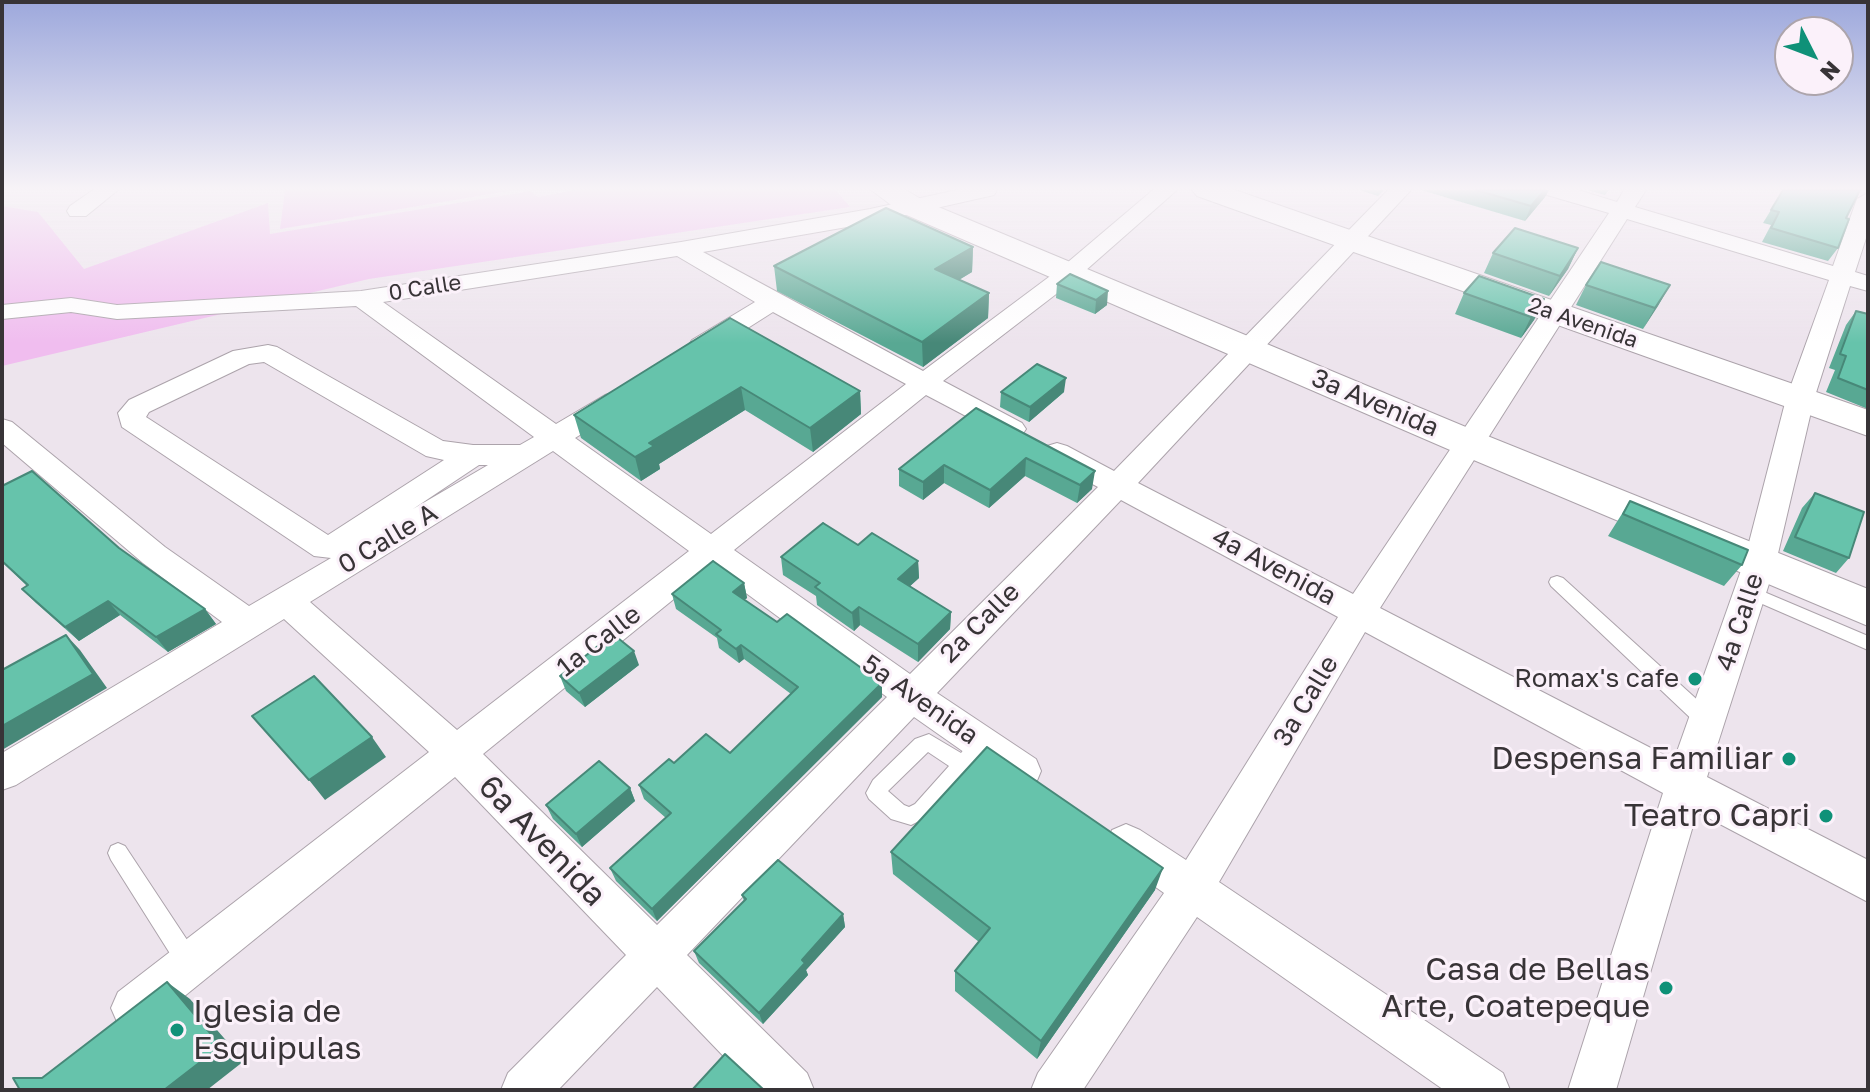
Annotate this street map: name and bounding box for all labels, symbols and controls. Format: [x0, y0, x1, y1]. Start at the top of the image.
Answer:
north arrow [1774, 16, 1854, 96]
text: N [1815, 56, 1846, 86]
street label: 0 Calle [387, 269, 463, 307]
street label: 2a Avenida [1525, 292, 1641, 354]
street label: 3a Avenida [1307, 362, 1443, 444]
street label: 0 Calle A [333, 497, 443, 581]
street label: 4a Avenida [1207, 521, 1341, 613]
street label: 4a Calle [1710, 569, 1770, 675]
street label: 2a Calle [934, 577, 1026, 669]
street label: 1a Calle [551, 599, 647, 683]
street label: 5a Avenida [856, 649, 984, 751]
street label: 3a Calle [1267, 650, 1345, 752]
place label: Romax's cafe [1514, 663, 1679, 695]
marker: Romax's cafe [1686, 670, 1704, 688]
place label: Despensa Familiar [1491, 740, 1773, 778]
marker: Despensa Familiar [1780, 750, 1798, 768]
street label: 6a Avenida [470, 768, 614, 914]
place label: Teatro Capri [1624, 797, 1810, 835]
marker: Teatro Capri [1817, 807, 1835, 825]
place label: Casa de Bellas Arte, Coatepeque [1381, 951, 1650, 1026]
marker: Casa de Bellas Arte, Coatepeque [1657, 979, 1675, 997]
place label: Iglesia de Esquipulas [193, 993, 361, 1068]
marker: Iglesia de Esquipulas [168, 1021, 186, 1039]

